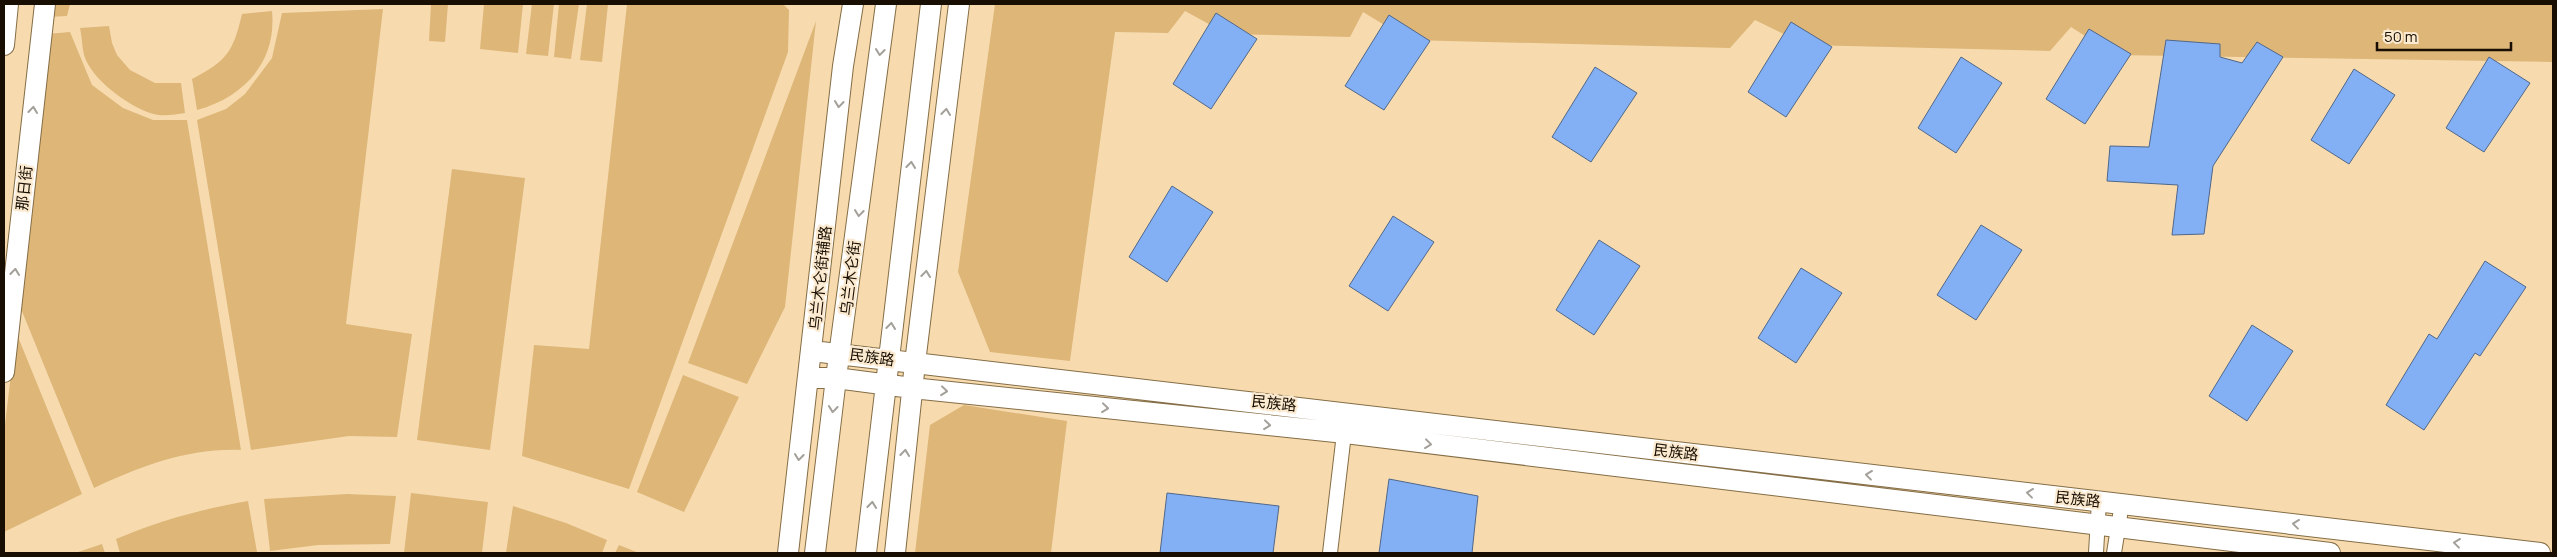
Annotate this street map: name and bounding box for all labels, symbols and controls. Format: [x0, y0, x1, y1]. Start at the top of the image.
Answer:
scale bar [2377, 20, 2511, 52]
text: 50 m [2384, 26, 2418, 47]
one-way arrow [875, 48, 886, 56]
one-way arrow [834, 100, 845, 108]
one-way arrow [27, 106, 38, 114]
one-way arrow [940, 108, 951, 116]
one-way arrow [905, 160, 916, 168]
street label: 那日街 [11, 165, 37, 211]
one-way arrow [854, 210, 865, 218]
street label: 乌兰木仑街辅路 [804, 225, 836, 331]
street label: 乌兰木仑街 [835, 239, 865, 317]
one-way arrow [9, 267, 20, 275]
one-way arrow [920, 269, 931, 277]
one-way arrow [886, 322, 896, 330]
street label: 民族路 [848, 343, 896, 371]
one-way arrow [940, 385, 948, 396]
street label: 民族路 [1251, 390, 1297, 416]
one-way arrow [1102, 402, 1110, 413]
one-way arrow [828, 405, 839, 413]
one-way arrow [1263, 419, 1271, 430]
one-way arrow [1425, 438, 1433, 449]
street label: 民族路 [1652, 439, 1700, 465]
one-way arrow [899, 448, 910, 456]
one-way arrow [794, 453, 805, 461]
one-way arrow [1864, 470, 1872, 481]
street label: 民族路 [2055, 486, 2101, 512]
one-way arrow [2026, 488, 2034, 499]
one-way arrow [866, 501, 877, 509]
one-way arrow [2292, 519, 2300, 530]
one-way arrow [2453, 538, 2461, 549]

